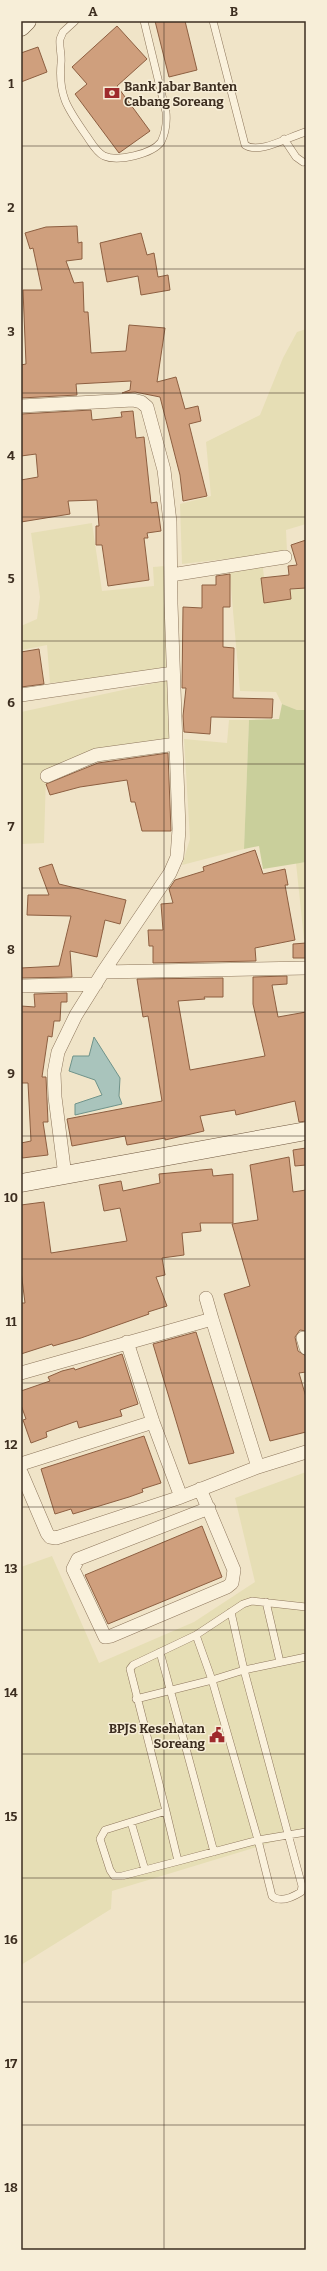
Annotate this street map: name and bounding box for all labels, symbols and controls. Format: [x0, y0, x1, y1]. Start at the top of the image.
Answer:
text: A [88, 4, 98, 19]
text: B [230, 4, 238, 19]
text: 1 [8, 76, 14, 91]
place label: Bank Jabar Banten Cabang Soreang [124, 79, 238, 109]
bank icon: Bank Jabar Banten Cabang Soreang [103, 84, 121, 102]
text: 2 [7, 200, 15, 215]
text: 3 [7, 324, 15, 339]
text: 4 [7, 448, 15, 463]
text: 5 [7, 571, 15, 586]
text: 6 [7, 695, 15, 710]
text: 7 [8, 819, 15, 834]
text: 8 [7, 942, 15, 957]
text: 9 [7, 1066, 15, 1081]
text: 10 [4, 1190, 18, 1205]
text: 11 [5, 1314, 17, 1329]
text: 12 [5, 1437, 17, 1452]
text: 13 [4, 1561, 18, 1576]
text: 14 [4, 1685, 18, 1700]
place label: BPJS Kesehatan Soreang [109, 1721, 206, 1751]
public building icon: BPJS Kesehatan Soreang [208, 1726, 226, 1744]
text: 15 [5, 1809, 17, 1824]
text: 16 [4, 1932, 18, 1947]
text: 17 [5, 2056, 17, 2071]
text: 18 [4, 2180, 18, 2195]

